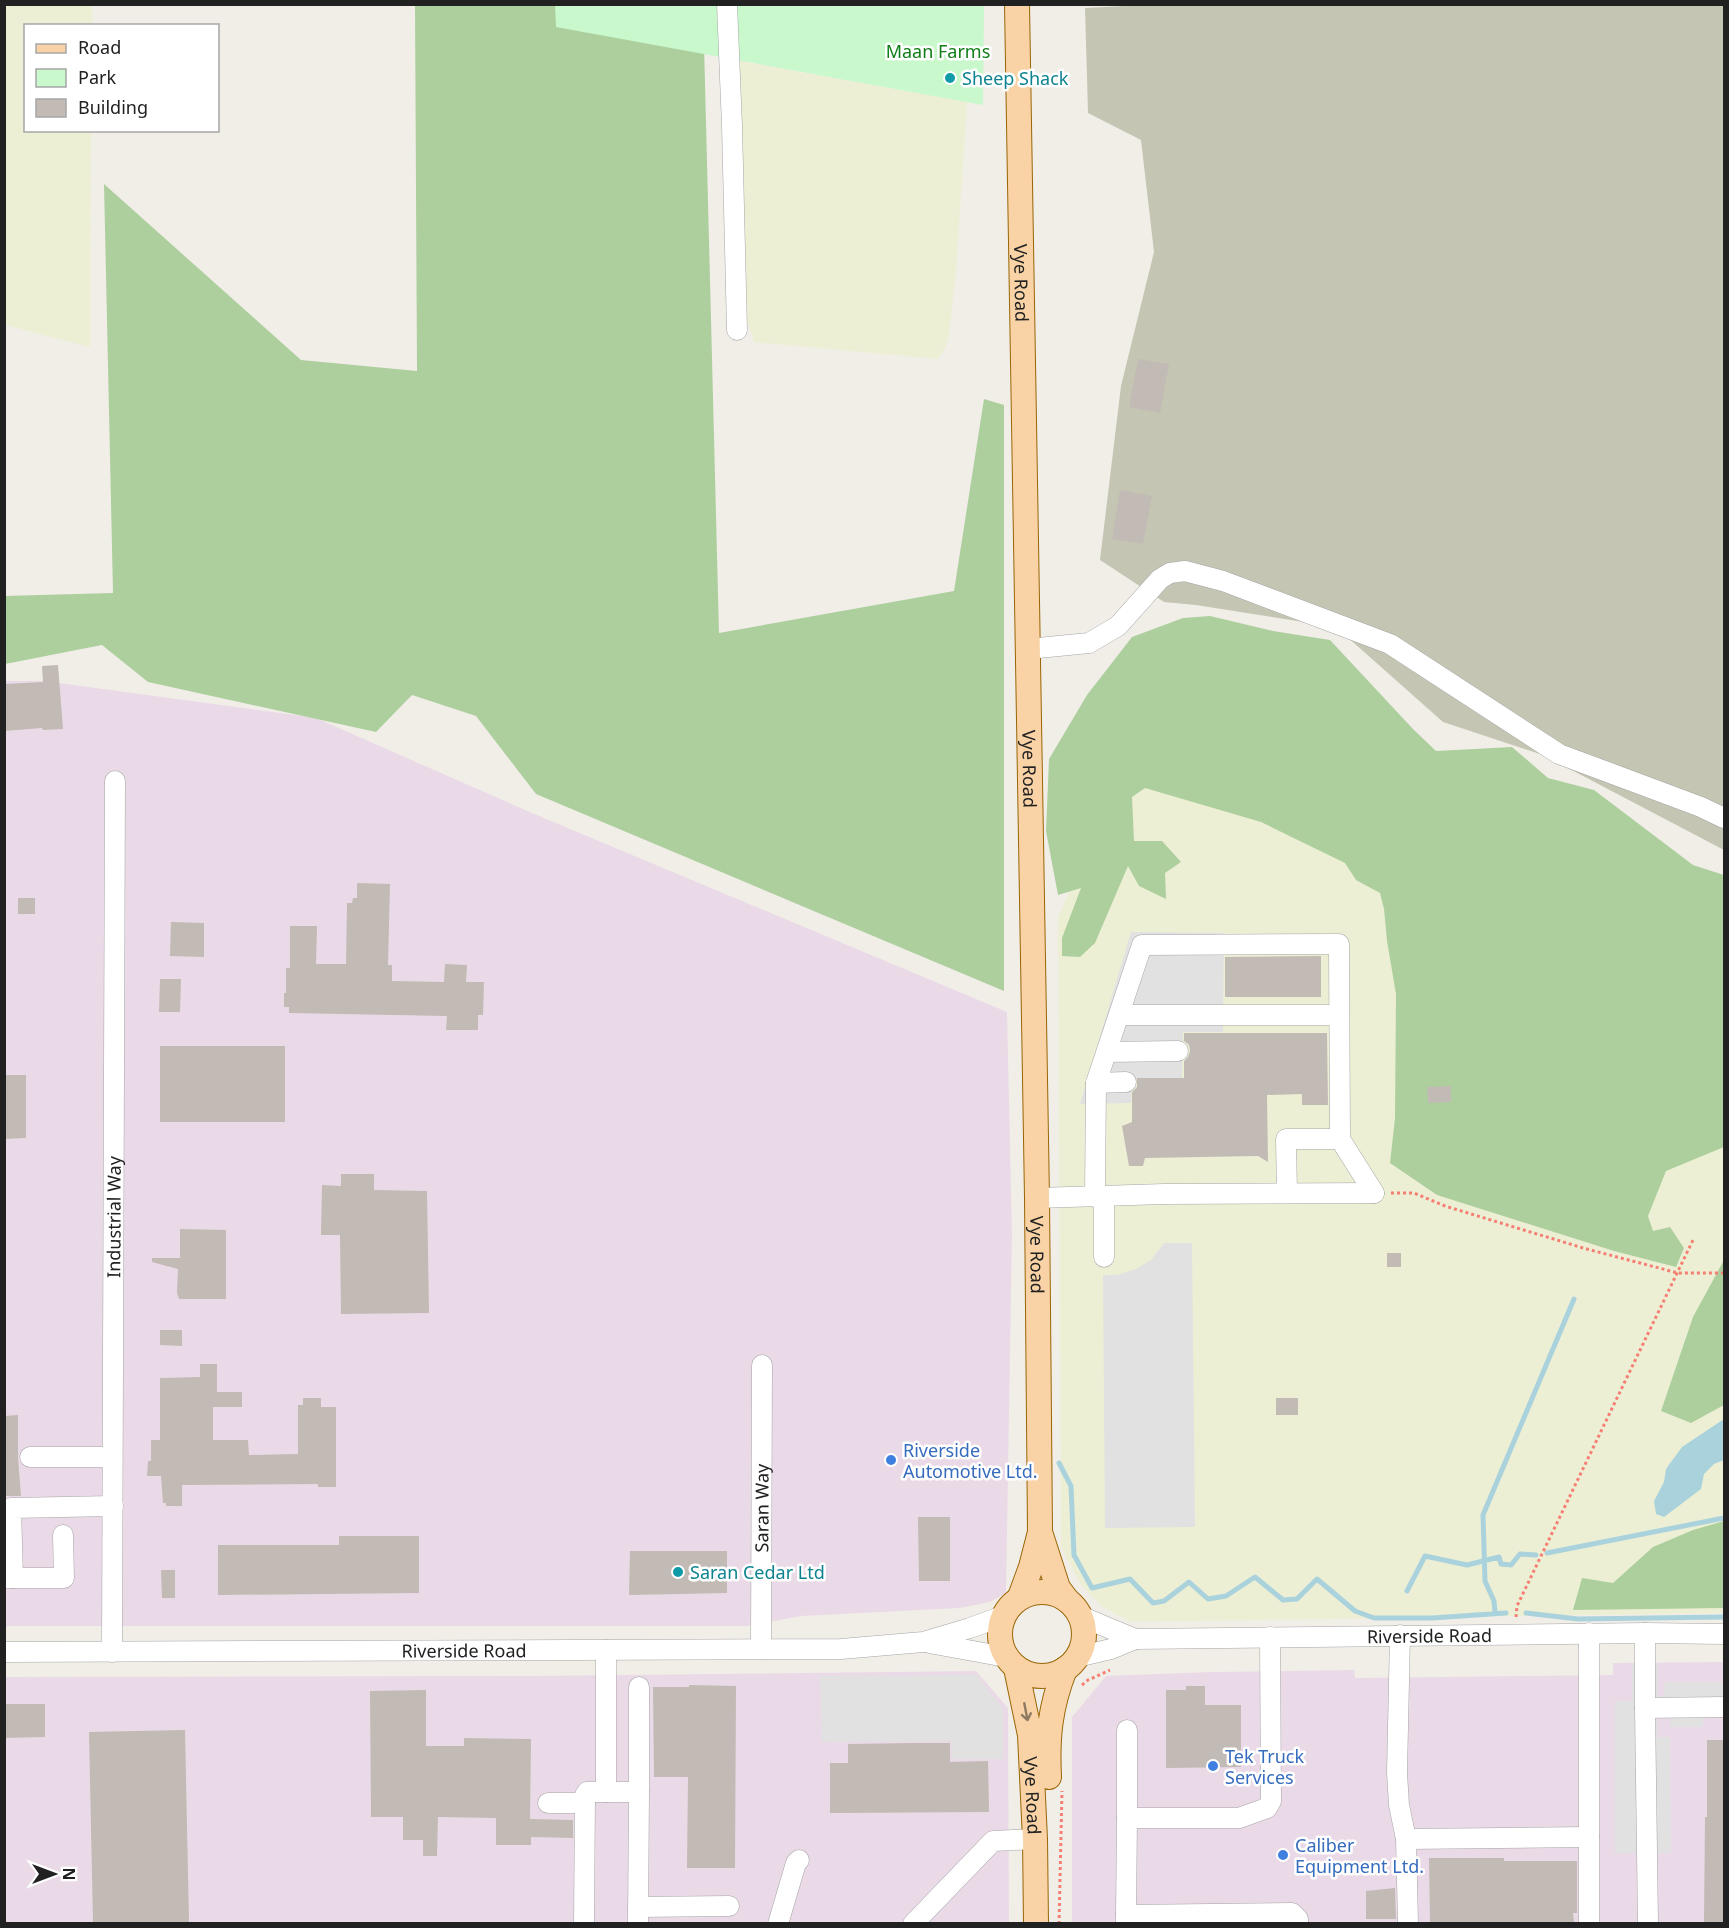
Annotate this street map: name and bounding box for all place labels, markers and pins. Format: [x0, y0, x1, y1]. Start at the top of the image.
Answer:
place label: Sheep Shack [962, 66, 1069, 90]
marker: Sheep Shack [943, 71, 957, 85]
place label: Riverside Automotive Ltd. [903, 1438, 1038, 1483]
marker: Riverside Automotive Ltd. [884, 1453, 898, 1467]
place label: Saran Cedar Ltd [690, 1560, 825, 1584]
marker: Saran Cedar Ltd [671, 1565, 685, 1579]
place label: Tek Truck Services [1225, 1744, 1304, 1789]
marker: Tek Truck Services [1206, 1759, 1220, 1773]
place label: Caliber Equipment Ltd. [1295, 1833, 1424, 1878]
marker: Caliber Equipment Ltd. [1276, 1848, 1290, 1862]

